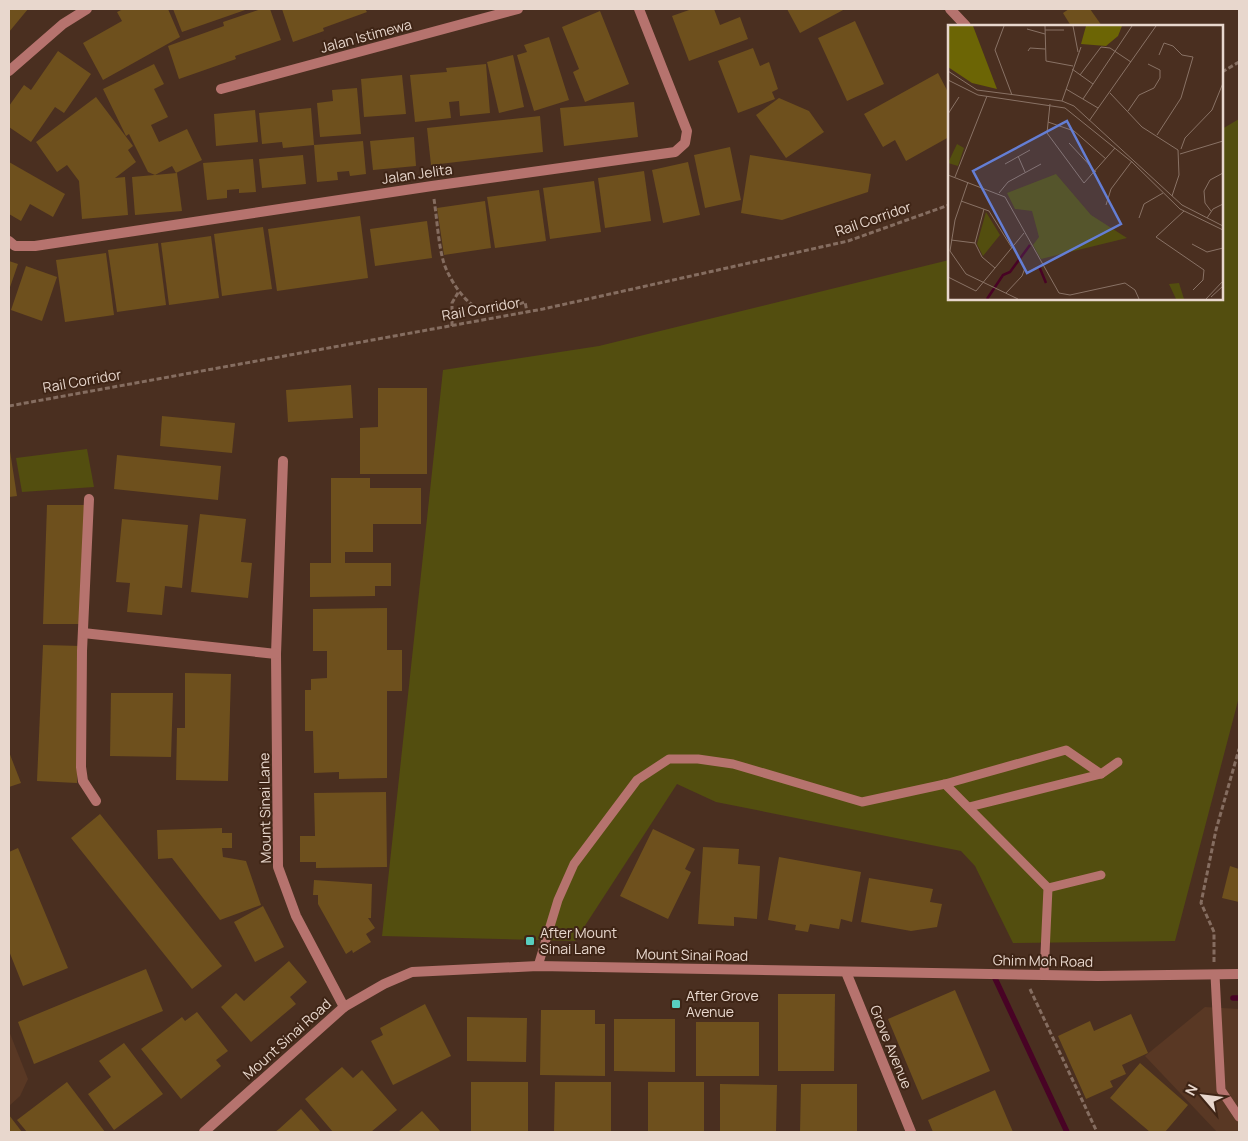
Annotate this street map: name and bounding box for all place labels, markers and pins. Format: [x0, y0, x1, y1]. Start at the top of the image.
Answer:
place label: After Mount Sinai Lane [540, 923, 618, 958]
marker: After Mount Sinai Lane [524, 935, 536, 947]
place label: After Grove Avenue [686, 986, 759, 1021]
marker: After Grove Avenue [670, 998, 682, 1010]

